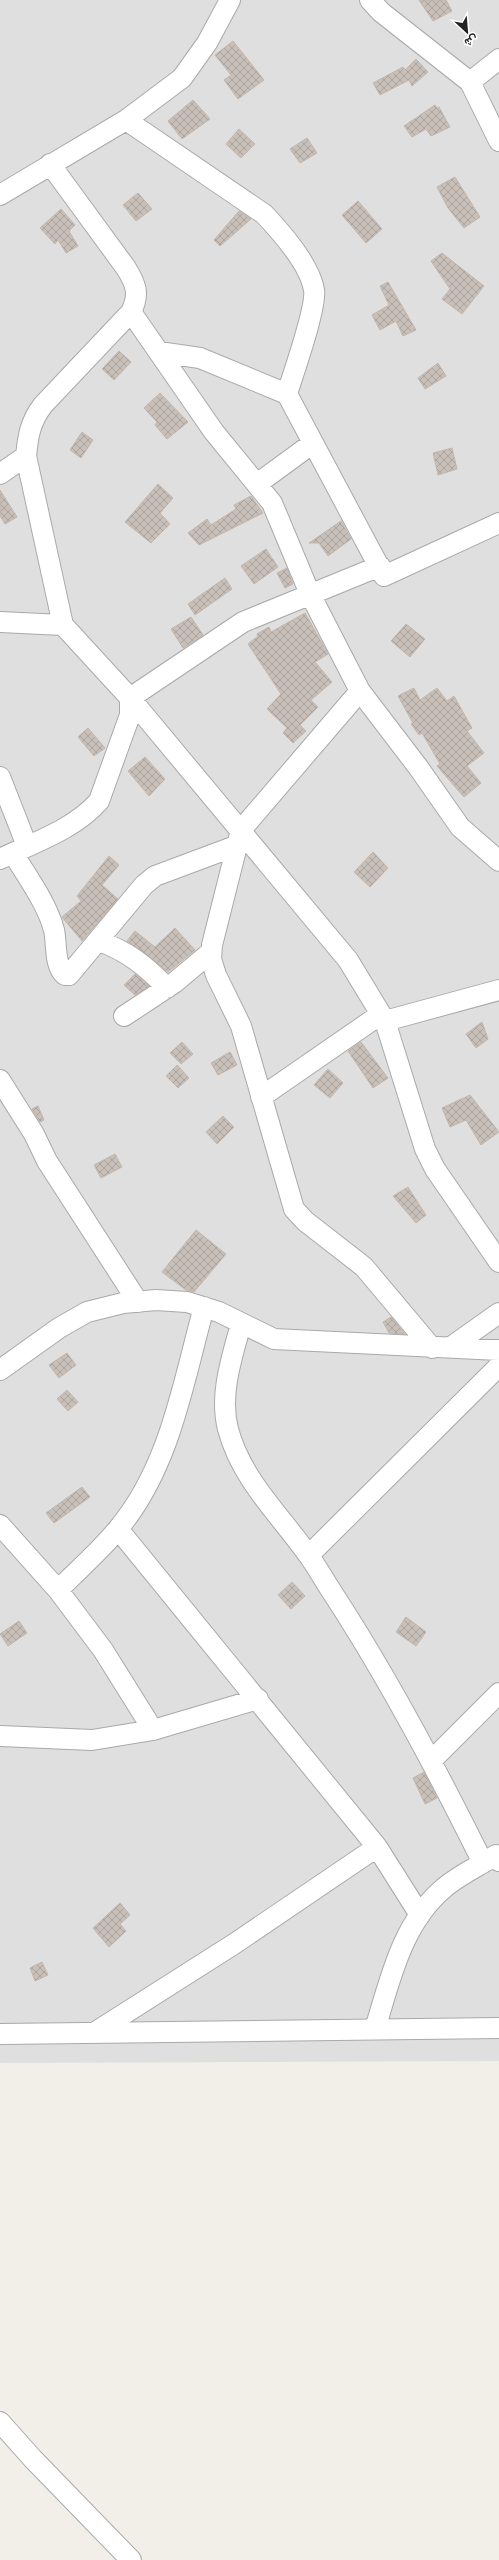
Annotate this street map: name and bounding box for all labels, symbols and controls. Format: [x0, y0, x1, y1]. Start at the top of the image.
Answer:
north arrow [447, 12, 487, 52]
text: ش [462, 32, 480, 49]

